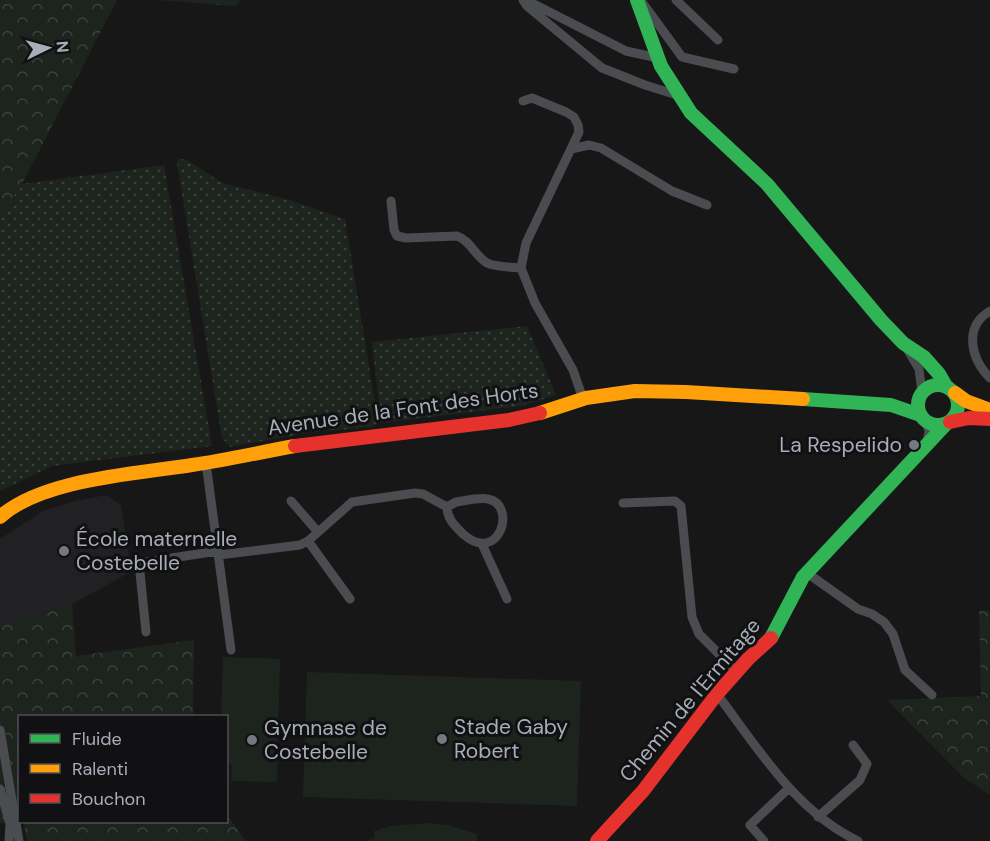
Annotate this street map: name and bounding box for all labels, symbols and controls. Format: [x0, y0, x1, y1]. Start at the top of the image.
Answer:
north arrow [18, 18, 78, 78]
text: N [51, 40, 73, 53]
street label: Avenue de la Font des Horts [266, 376, 540, 442]
place label: La Respelido [779, 431, 902, 459]
marker: La Respelido [907, 438, 921, 452]
place label: École maternelle Costebelle [76, 525, 237, 577]
marker: École maternelle Costebelle [57, 544, 71, 558]
street label: Chemin de l'Ermitage [613, 612, 767, 788]
place label: Stade Gaby Robert [454, 713, 568, 765]
place label: Gymnase de Costebelle [264, 714, 387, 766]
legend [18, 715, 228, 823]
text: Fluide [72, 727, 122, 751]
marker: Stade Gaby Robert [435, 732, 449, 746]
marker: Gymnase de Costebelle [245, 733, 259, 747]
text: Ralenti [72, 757, 128, 781]
text: Bouchon [72, 787, 146, 811]

